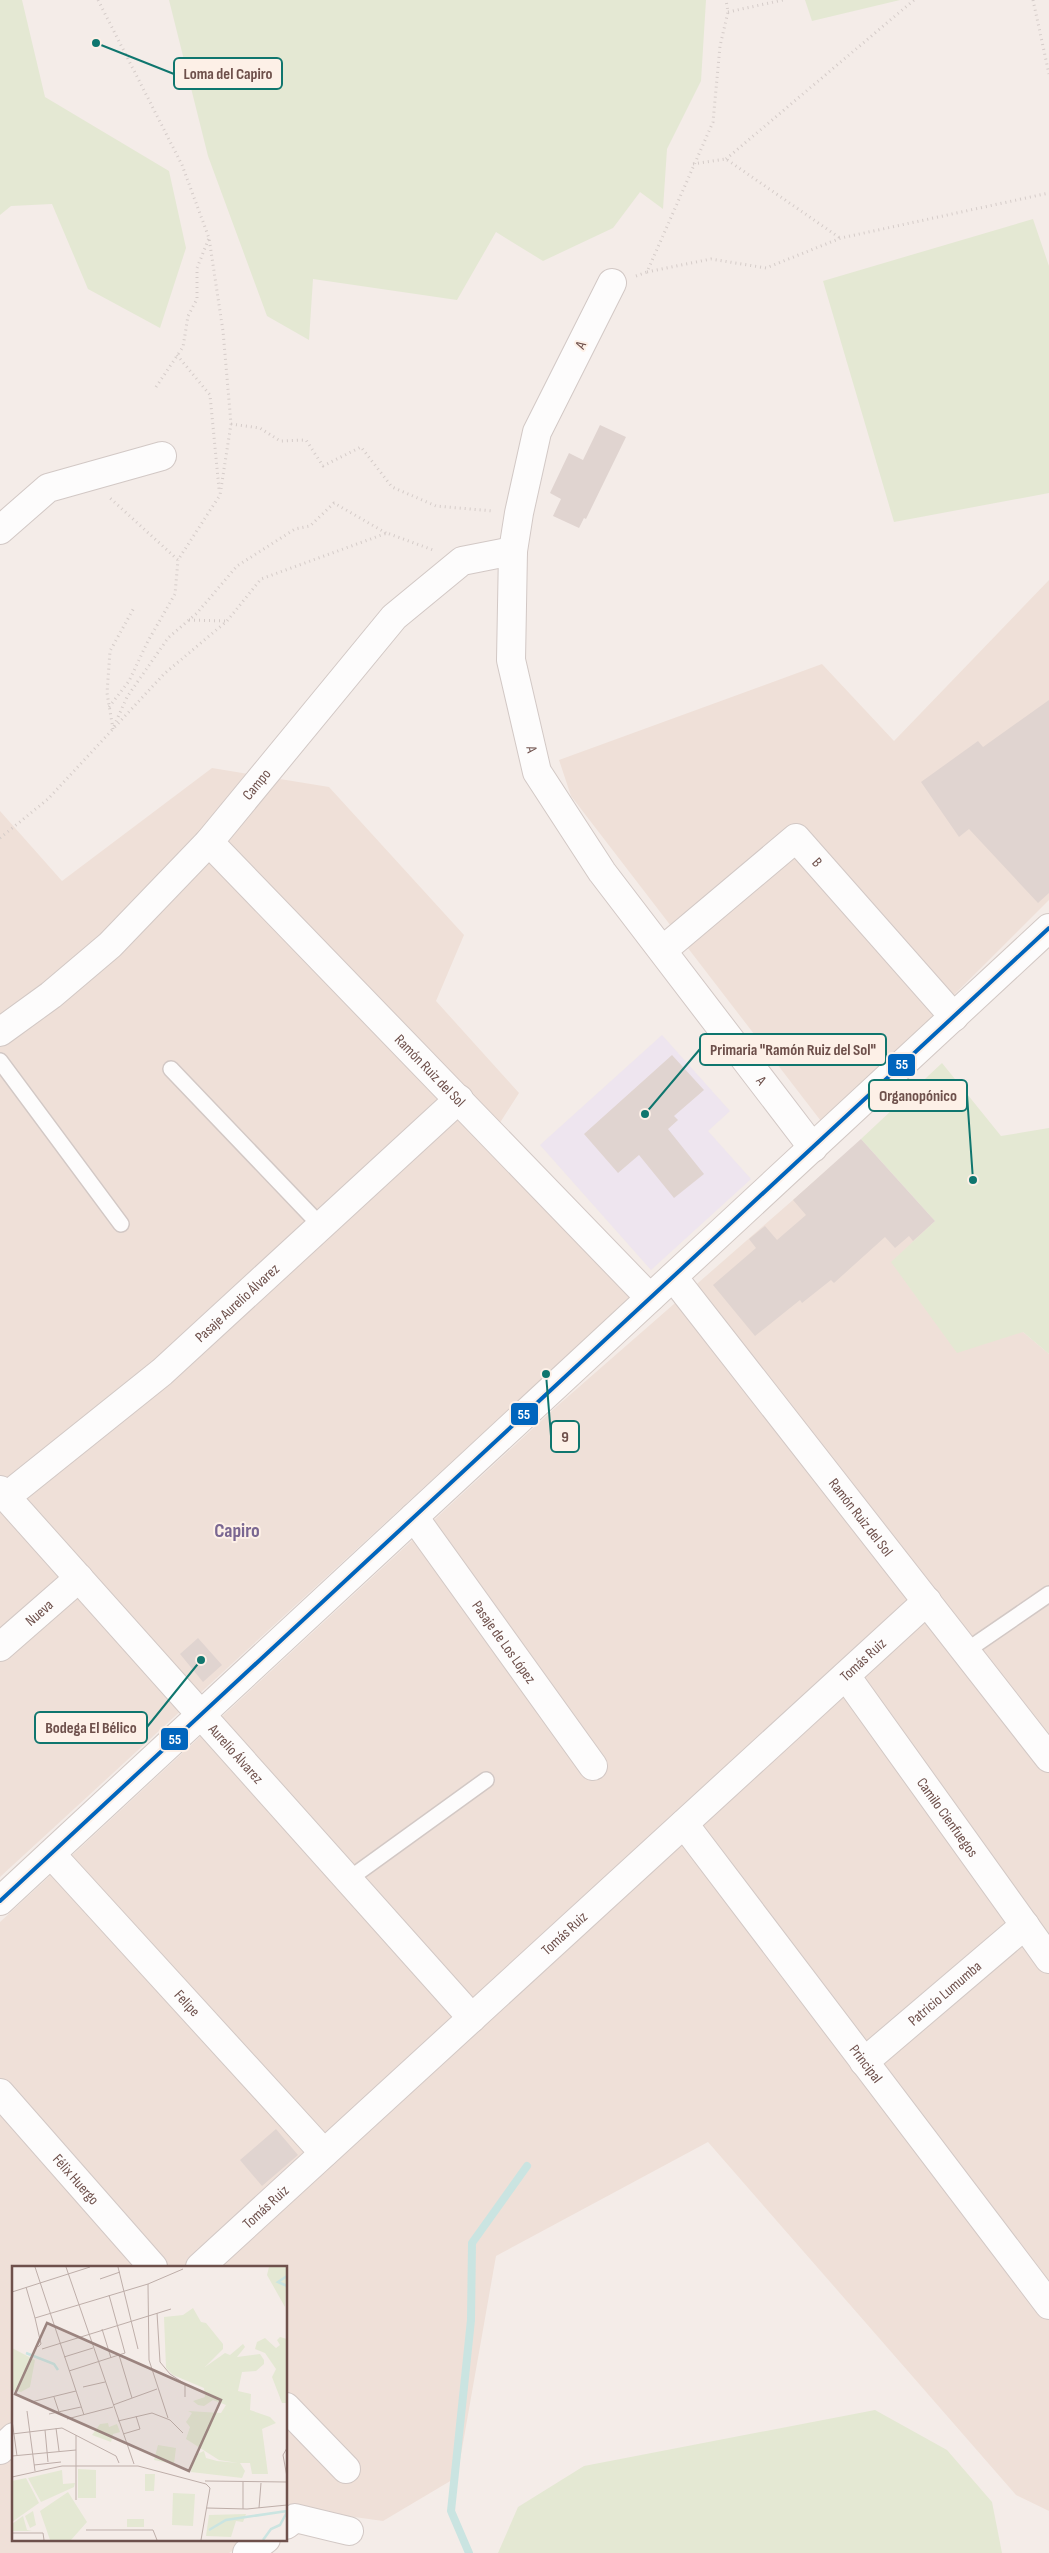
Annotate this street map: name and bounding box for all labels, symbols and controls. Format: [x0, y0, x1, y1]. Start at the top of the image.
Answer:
callout: Loma del Capiro [174, 58, 282, 89]
text: Loma del Capiro [184, 65, 272, 84]
street label: A [571, 337, 591, 353]
street label: A [522, 743, 542, 755]
street label: Campo [238, 765, 275, 804]
street label: B [808, 853, 827, 871]
street label: Ramón Ruiz del Sol [391, 1030, 470, 1111]
callout: Primaria "Ramón Ruiz del Sol" [700, 1034, 886, 1065]
text: Primaria "Ramón Ruiz del Sol" [710, 1041, 876, 1060]
line badge: 55 [887, 1053, 916, 1077]
text: 55 [896, 1056, 908, 1073]
street label: A [751, 1071, 771, 1089]
callout: Organopónico [869, 1080, 967, 1111]
text: Organopónico [879, 1087, 957, 1106]
street label: Pasaje Aurelio Álvarez [191, 1259, 284, 1346]
line badge: 55 [510, 1402, 539, 1426]
text: 55 [518, 1406, 530, 1423]
callout: 9 [551, 1421, 579, 1452]
text: 9 [561, 1428, 569, 1447]
street label: Ramón Ruiz del Sol [824, 1474, 897, 1560]
district label: Capiro [214, 1519, 260, 1543]
street label: Nueva [21, 1595, 57, 1630]
street label: Pasaje de Los López [468, 1597, 540, 1688]
street label: Tomás Ruiz [836, 1633, 890, 1686]
callout: Bodega El Bélico [35, 1712, 147, 1743]
text: Bodega El Bélico [45, 1719, 137, 1738]
street label: Aurelio Álvarez [204, 1719, 268, 1788]
line badge: 55 [160, 1727, 189, 1751]
text: 55 [169, 1731, 181, 1748]
street label: Camilo Cienfuegos [912, 1774, 982, 1861]
street label: Tomás Ruiz [537, 1907, 592, 1959]
street label: Patricio Lumumba [904, 1957, 985, 2030]
street label: Felipe [170, 1986, 204, 2021]
street label: Principal [845, 2041, 887, 2087]
street label: Félix Huergo [49, 2150, 103, 2209]
street label: Tomás Ruiz [239, 2181, 293, 2233]
inset map [12, 2266, 288, 2540]

